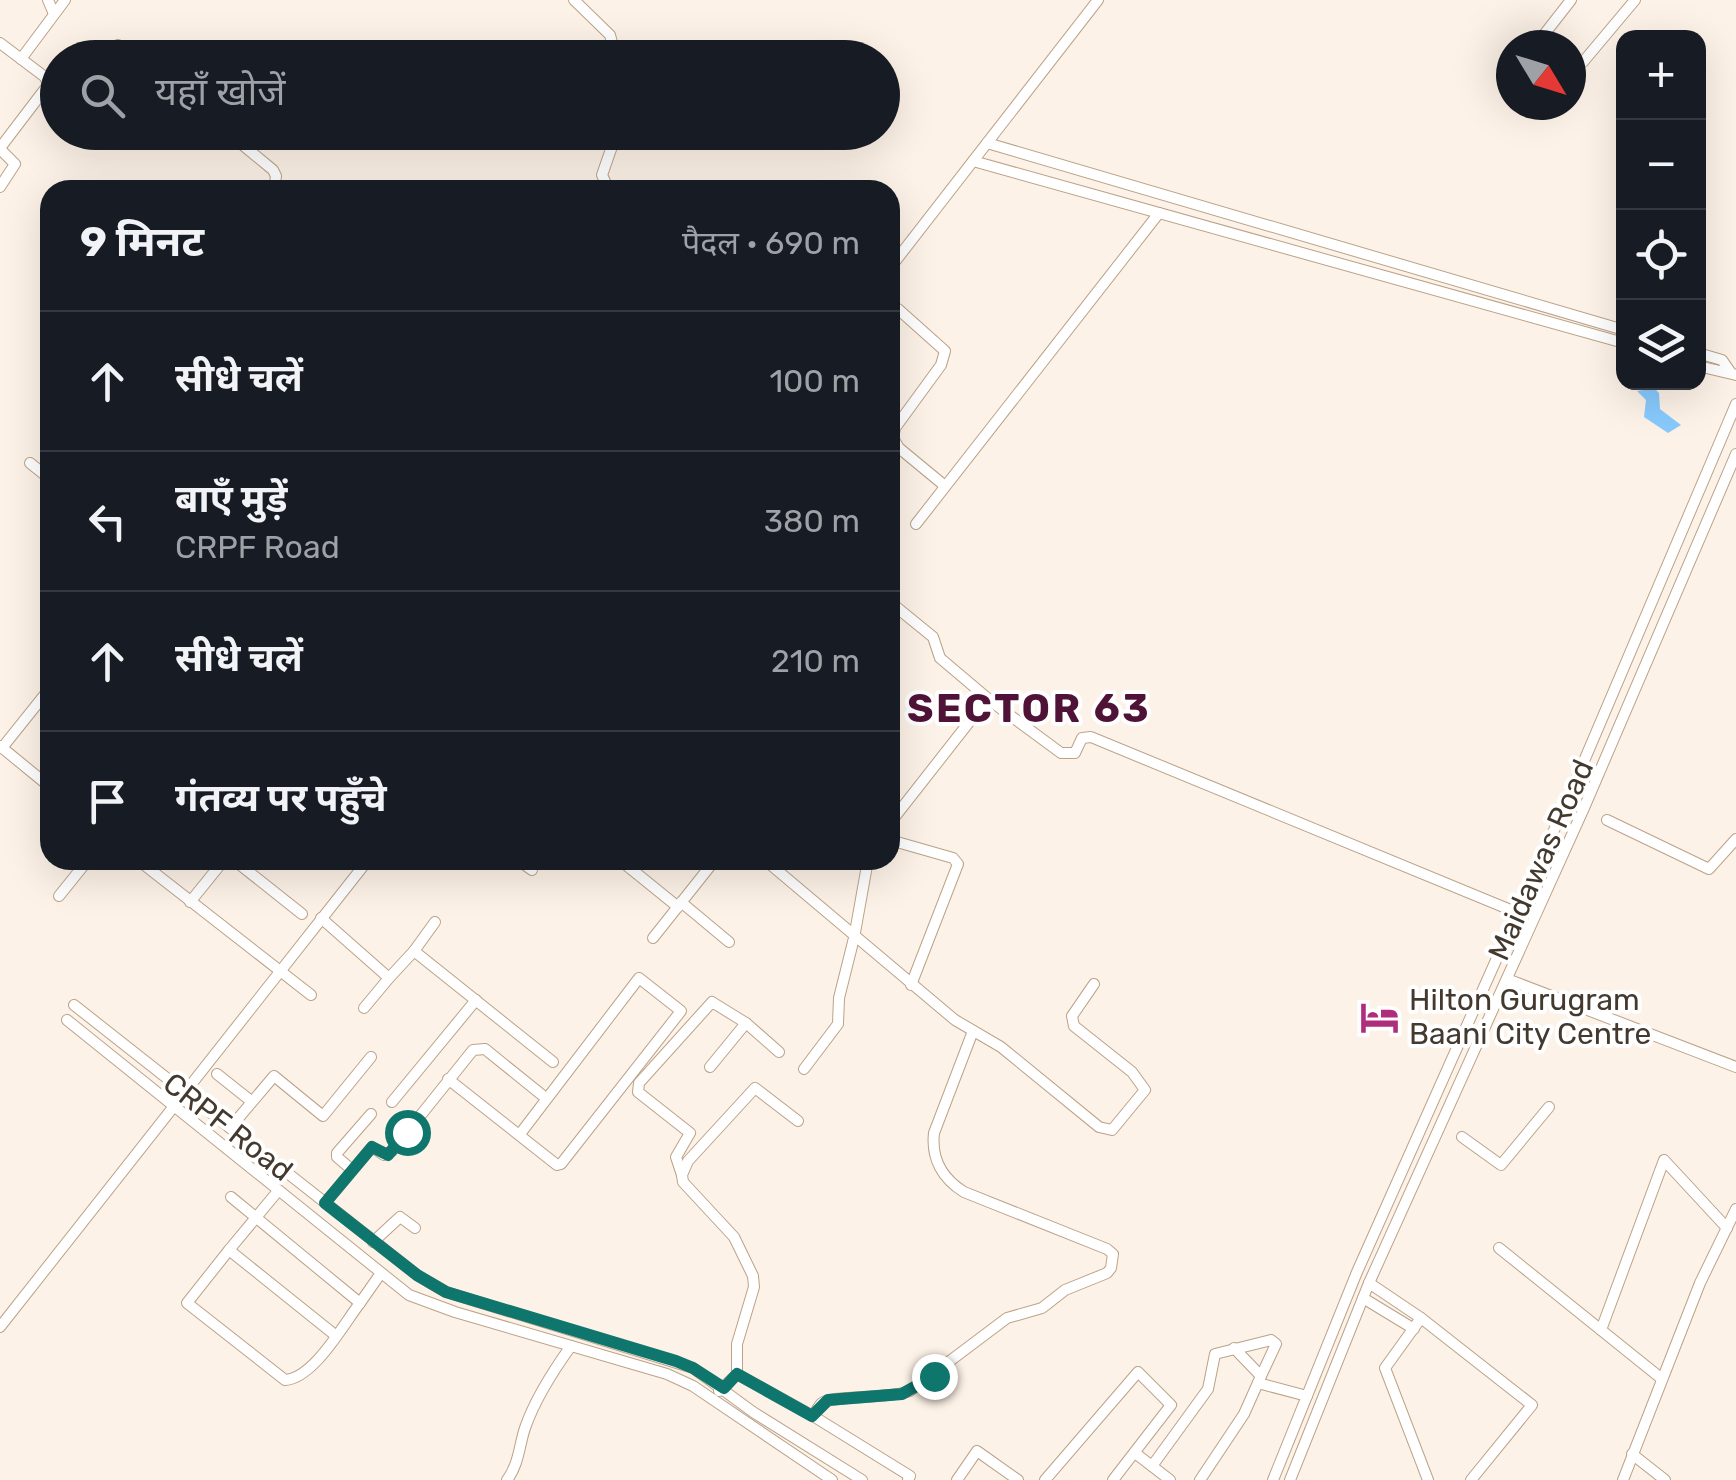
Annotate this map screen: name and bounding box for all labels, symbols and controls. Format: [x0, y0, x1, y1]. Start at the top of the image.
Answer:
north arrow [1496, 30, 1586, 120]
map controls [1616, 30, 1706, 390]
button: + [1616, 30, 1706, 120]
search box [40, 40, 900, 150]
icon: search [75, 68, 130, 123]
text: यहाँ खोजें [155, 69, 286, 115]
button: − [1616, 120, 1706, 210]
button: locate [1616, 210, 1706, 300]
text: 9 मिनट [80, 217, 204, 267]
text: पैदल · 690 m [682, 224, 860, 262]
button: layers [1616, 300, 1706, 390]
icon: ahead [80, 354, 135, 409]
text: सीधे चलें [175, 355, 303, 401]
text: 100 m [769, 362, 860, 400]
text: बाएँ मुड़ें [175, 476, 287, 522]
icon: left [80, 494, 135, 549]
text: 380 m [764, 502, 860, 540]
text: CRPF Road [175, 528, 340, 566]
icon: ahead [80, 634, 135, 689]
text: सीधे चलें [175, 635, 303, 681]
text: 210 m [771, 642, 860, 680]
district label: SECTOR 63 [907, 685, 1151, 732]
street label: Maidawas Road [1481, 754, 1601, 966]
icon: arrive [80, 774, 135, 829]
text: गंतव्य पर पहुँचे [175, 775, 387, 821]
place label: Hilton Gurugram Baani City Centre [1409, 982, 1651, 1052]
hotel icon: Hilton Gurugram Baani City Centre [1358, 996, 1400, 1038]
street label: CRPF Road [156, 1065, 300, 1189]
route start [385, 1110, 431, 1156]
route end [912, 1354, 958, 1400]

